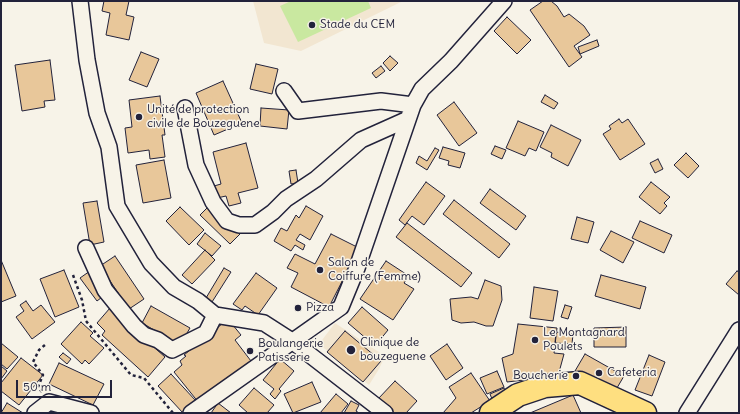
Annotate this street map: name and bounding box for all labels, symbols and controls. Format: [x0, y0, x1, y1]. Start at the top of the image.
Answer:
place label: Stade du CEM [320, 18, 395, 32]
marker: Stade du CEM [307, 20, 317, 30]
place label: Unité de protection civile de Bouzeguene [147, 103, 260, 131]
marker: Unité de protection civile de Bouzeguene [134, 112, 144, 122]
place label: Salon de Coiffure (Femme) [328, 256, 421, 284]
marker: Salon de Coiffure (Femme) [315, 265, 325, 275]
place label: Pizza [306, 301, 334, 315]
marker: Pizza [293, 303, 303, 313]
place label: Le Montagnard Poulets [543, 326, 625, 354]
marker: Le Montagnard Poulets [530, 335, 540, 345]
place label: Clinique de bouzeguene [360, 336, 426, 364]
place label: Boulangerie Patisserie [258, 337, 323, 365]
marker: Clinique de bouzeguene [345, 344, 357, 356]
marker: Boulangerie Patisserie [245, 346, 255, 356]
place label: Cafeteria [607, 366, 657, 380]
marker: Cafeteria [594, 368, 604, 378]
place label: Boucherie [513, 369, 568, 383]
marker: Boucherie [571, 371, 581, 381]
scale bar [18, 372, 114, 398]
text: 50 m [23, 379, 51, 394]

